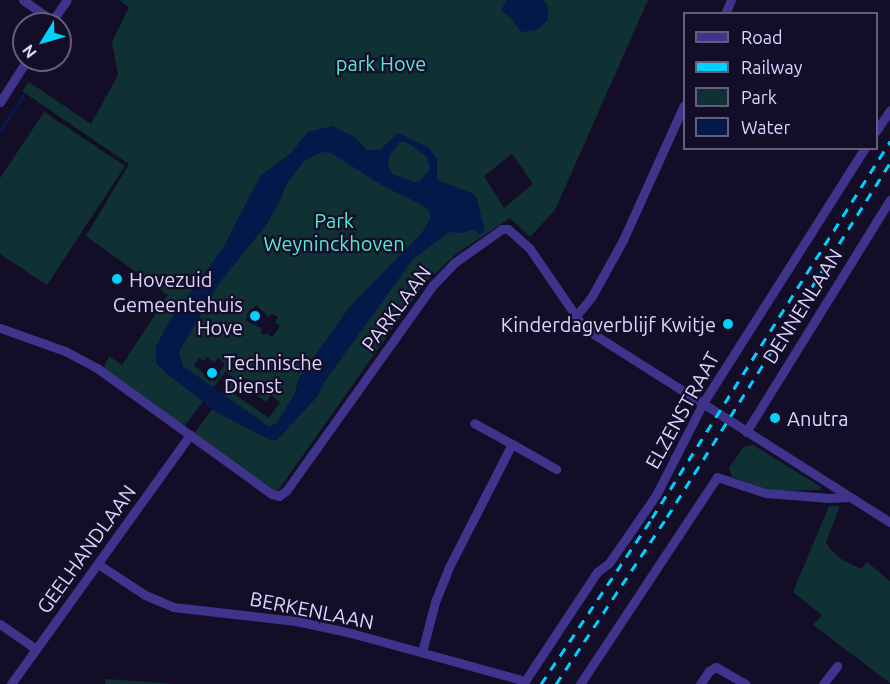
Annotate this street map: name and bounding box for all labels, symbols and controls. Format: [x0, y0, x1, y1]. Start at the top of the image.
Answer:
north arrow [12, 12, 72, 72]
legend [683, 12, 878, 150]
text: Road [741, 27, 783, 47]
text: N [18, 41, 40, 62]
park label: park Hove [336, 51, 426, 75]
text: Railway [741, 57, 802, 77]
text: Park [741, 87, 777, 107]
text: Water [741, 117, 790, 137]
park label: Park Weyninckhoven [263, 209, 405, 256]
street label: DENNENLAAN [757, 244, 847, 368]
street label: PARKLAAN [356, 261, 436, 355]
place label: Hovezuid [129, 267, 213, 291]
marker: Hovezuid [110, 272, 124, 286]
place label: Gemeentehuis Hove [113, 292, 243, 339]
marker: Gemeentehuis Hove [248, 309, 262, 323]
place label: Kinderdagverblijf Kwitje [501, 312, 716, 336]
marker: Kinderdagverblijf Kwitje [721, 317, 735, 331]
street label: ELZENSTRAAT [640, 347, 724, 473]
place label: Technische Dienst [224, 350, 323, 397]
marker: Technische Dienst [205, 366, 219, 380]
place label: Anutra [787, 406, 849, 430]
marker: Anutra [768, 411, 782, 425]
street label: GEELHANDLAAN [31, 480, 141, 618]
street label: BERKENLAAN [248, 586, 376, 634]

